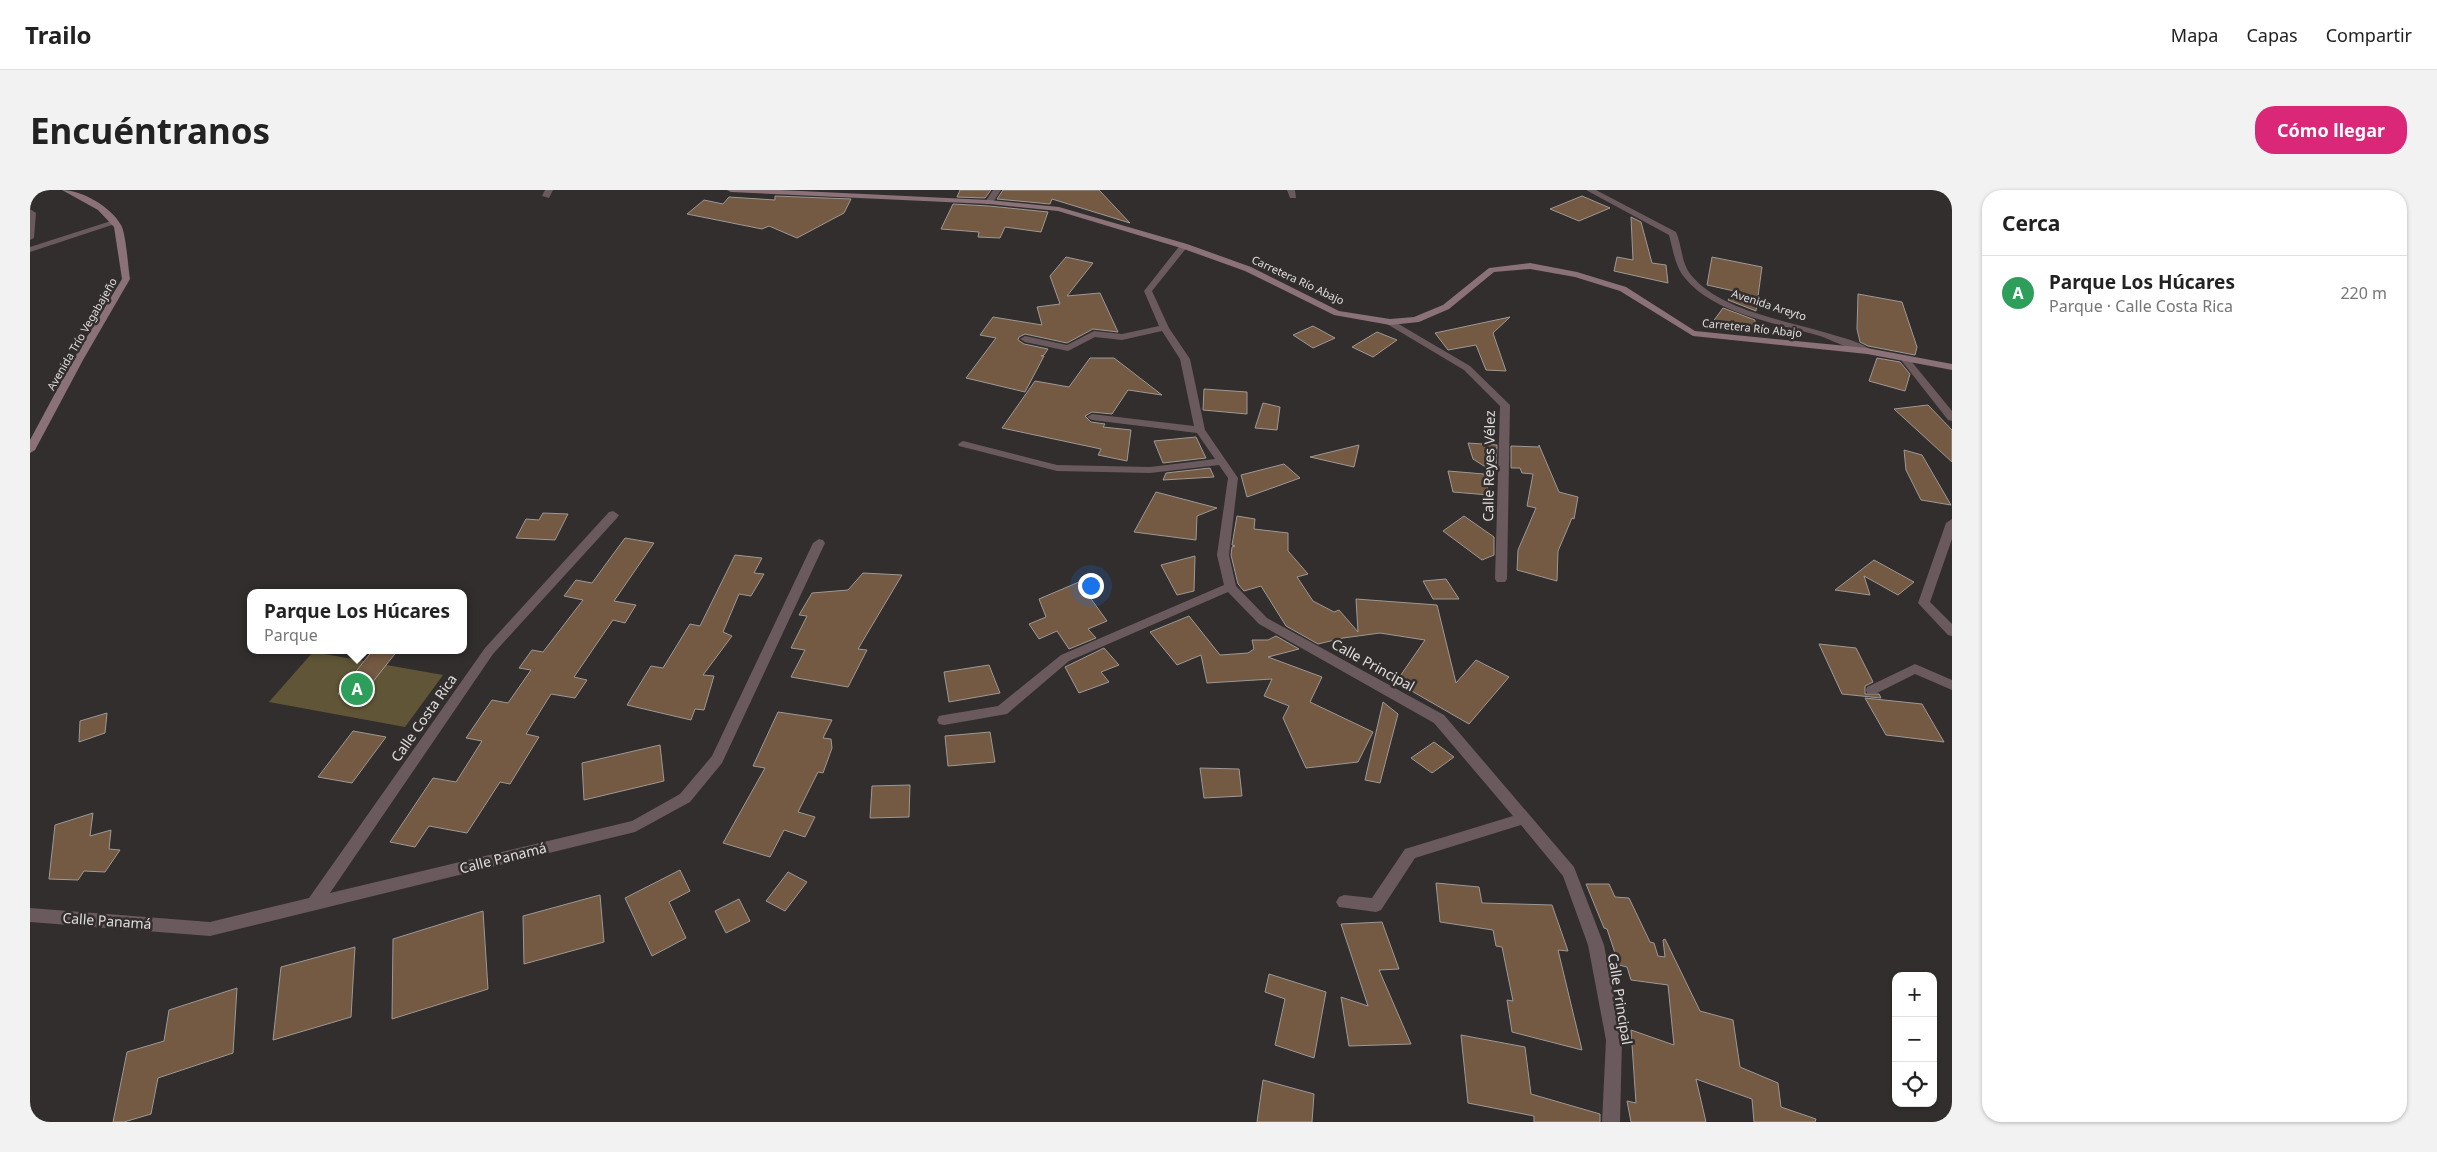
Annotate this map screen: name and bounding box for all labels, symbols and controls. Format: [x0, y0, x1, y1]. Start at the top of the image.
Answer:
text: Trailo [25, 18, 92, 51]
text: Mapa [2171, 23, 2218, 47]
text: Capas [2246, 23, 2298, 47]
text: Compartir [2326, 23, 2412, 47]
button: Cómo llegar [2255, 106, 2407, 154]
text: Encuéntranos [30, 107, 270, 154]
text: Cerca [2002, 209, 2060, 237]
street label: Carretera Río Abajo [1250, 252, 1347, 308]
text: Parque Los Húcares [2049, 269, 2235, 295]
street label: Avenida Trío Vegabajeño [43, 274, 120, 393]
text: A [2012, 282, 2024, 304]
text: 220 m [2340, 282, 2387, 304]
street label: Avenida Areyto [1730, 285, 1809, 324]
text: Parque · Calle Costa Rica [2049, 295, 2233, 317]
street label: Carretera Río Abajo [1701, 315, 1803, 340]
street label: Calle Reyes Vélez [1478, 410, 1499, 522]
your location [1078, 573, 1104, 599]
popup [247, 589, 467, 654]
text: Parque Los Húcares [264, 598, 450, 624]
text: Parque [264, 624, 318, 646]
street label: Calle Principal [1328, 634, 1418, 695]
pin: A [341, 670, 373, 708]
street label: Calle Costa Rica [386, 670, 461, 765]
street label: Calle Panamá [457, 838, 548, 878]
street label: Calle Panamá [62, 908, 152, 933]
street label: Calle Principal [1604, 952, 1637, 1046]
map controls [1892, 972, 1937, 1107]
button: + [1892, 972, 1937, 1017]
button: − [1892, 1017, 1937, 1062]
button: locate [1892, 1062, 1937, 1107]

